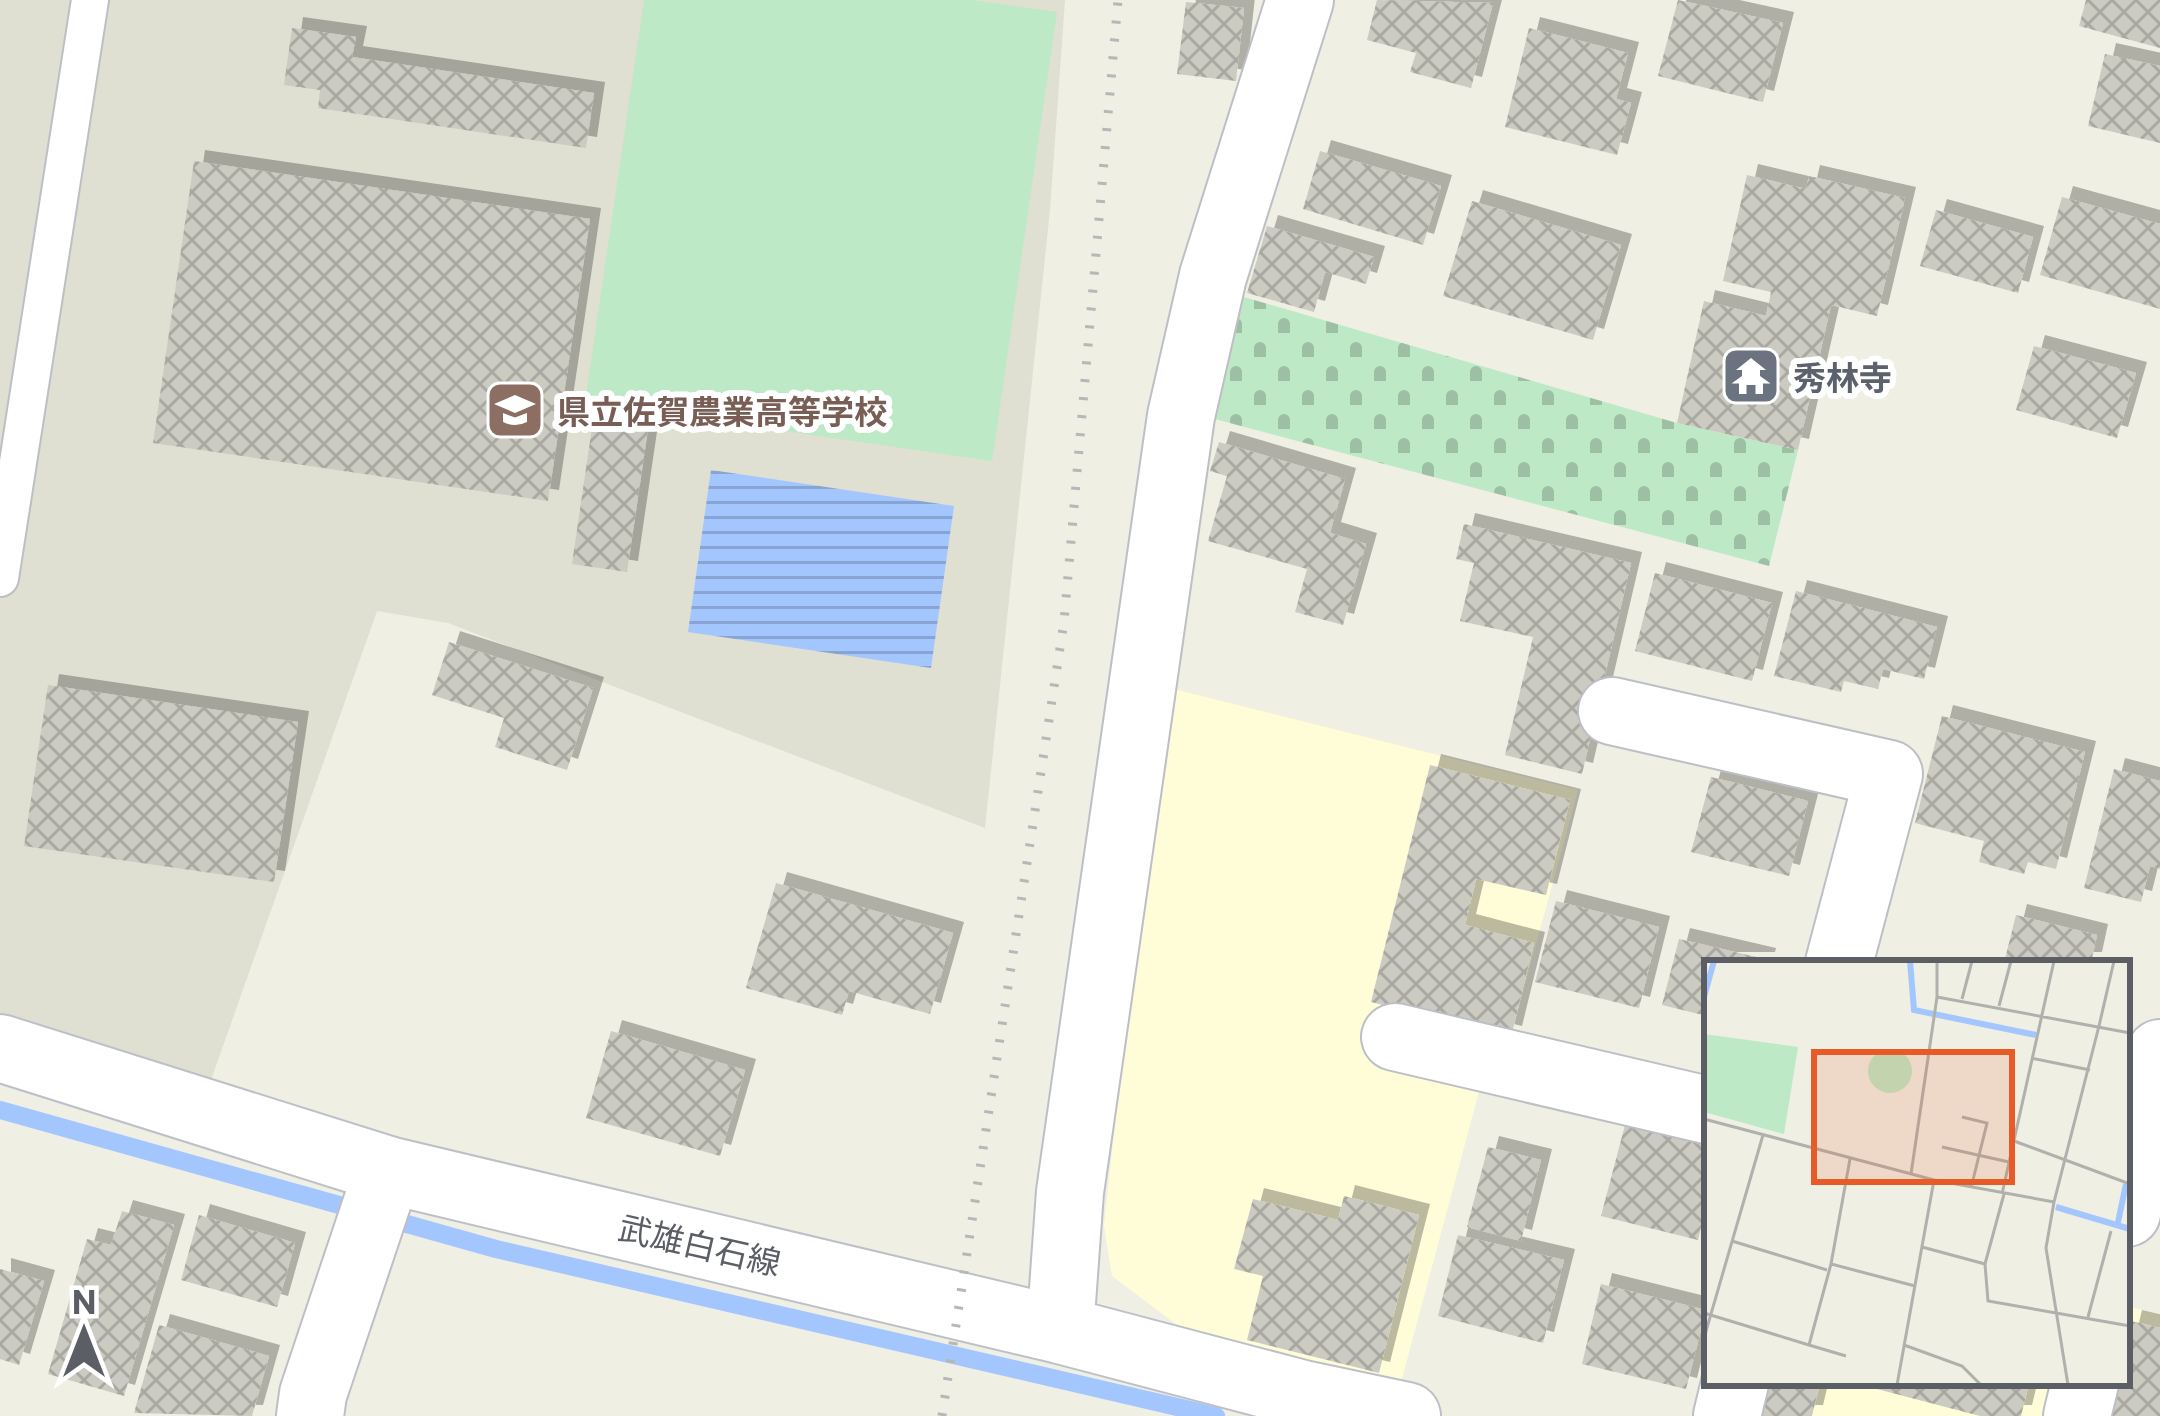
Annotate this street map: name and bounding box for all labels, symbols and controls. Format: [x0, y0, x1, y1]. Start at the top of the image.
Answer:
temple icon: 秀林寺 [1720, 345, 1782, 407]
place label: 秀林寺 [1793, 356, 1892, 397]
school or university icon: 県立佐賀農業高等学校 [484, 379, 546, 441]
place label: 県立佐賀農業高等学校 [557, 390, 887, 431]
inset map [1704, 960, 2130, 1386]
street label: 武雄白石線 [615, 1205, 785, 1283]
north arrow [24, 1272, 144, 1392]
text: N [72, 1280, 96, 1321]

